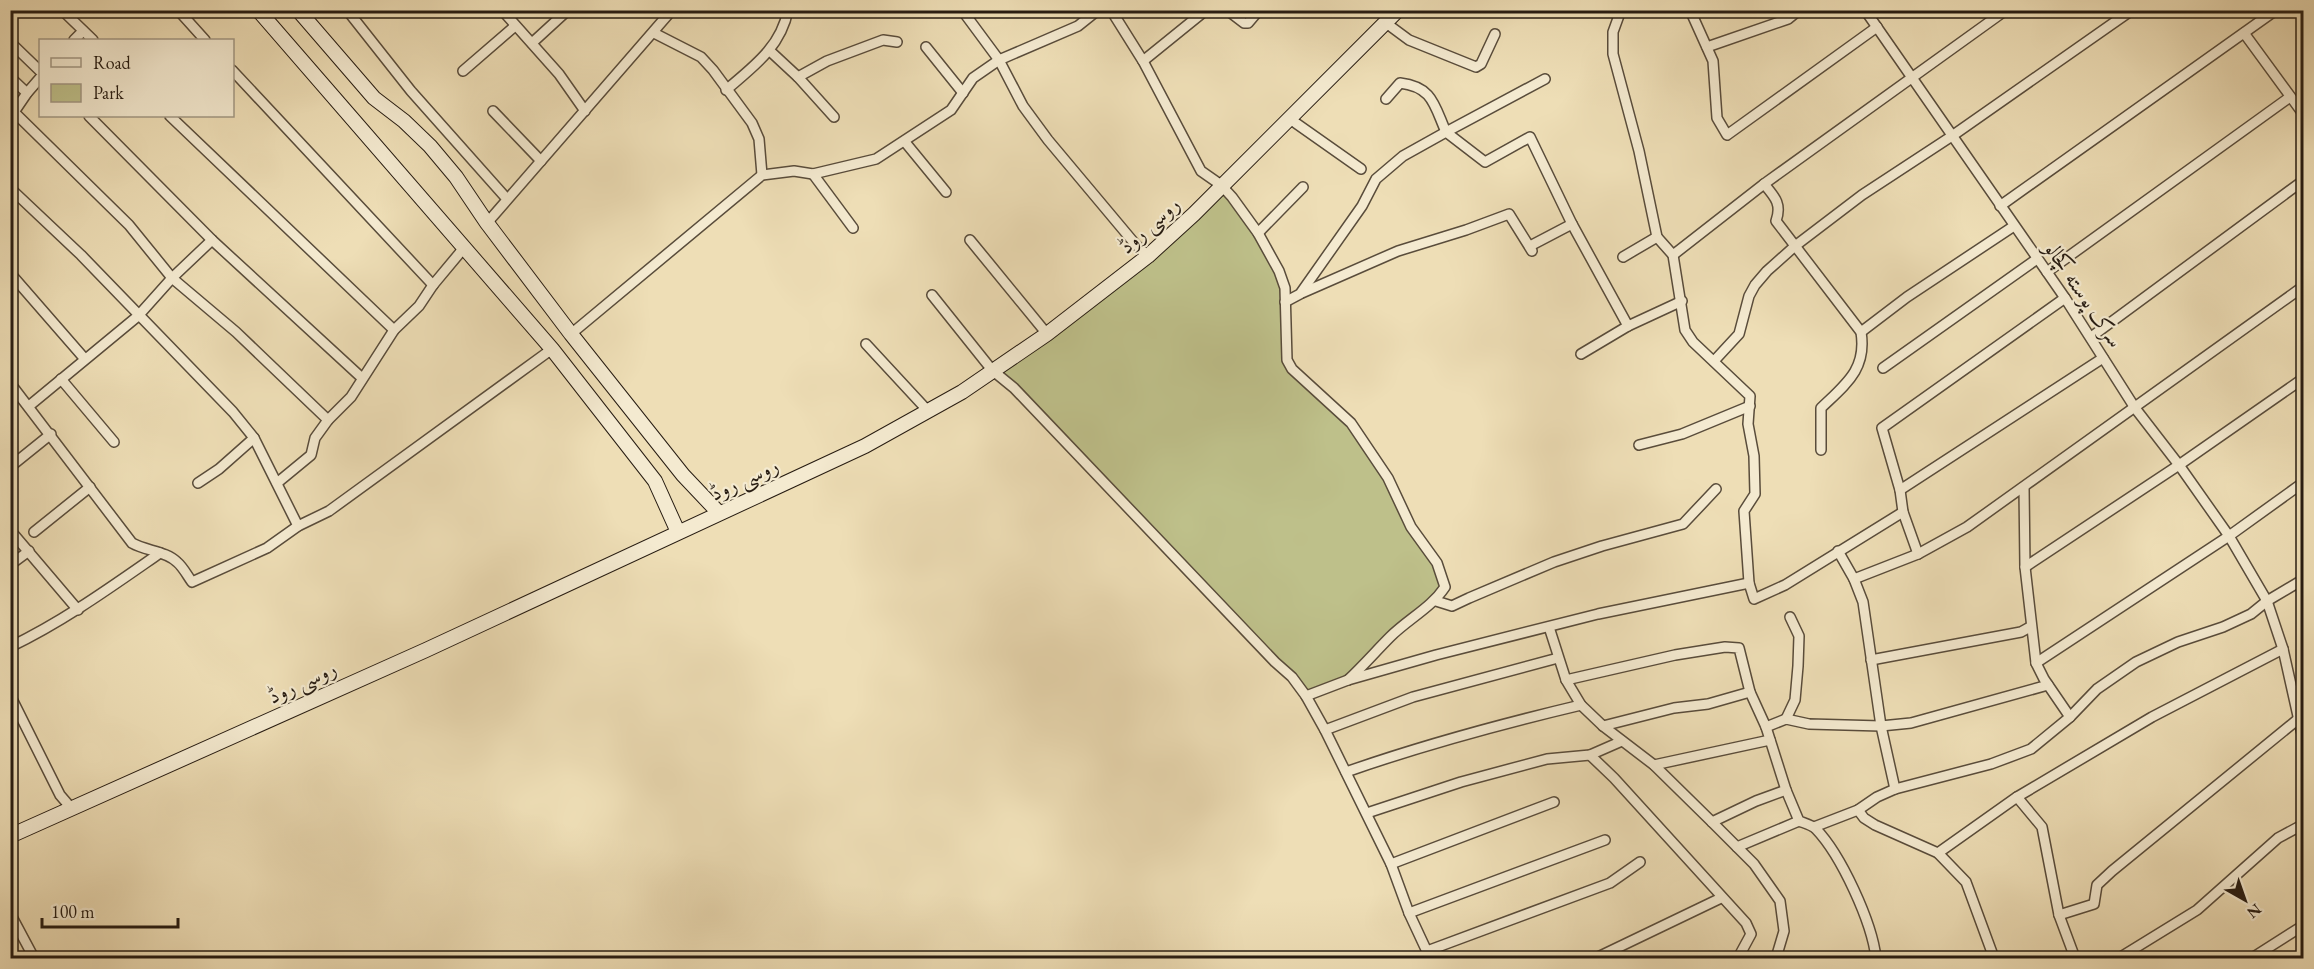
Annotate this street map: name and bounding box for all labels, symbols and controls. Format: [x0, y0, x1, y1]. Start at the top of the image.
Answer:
legend [39, 39, 234, 117]
text: Road [93, 51, 132, 74]
text: Park [93, 81, 124, 104]
street label: روسی روڈ [1112, 190, 1187, 261]
street label: سرک پوسته کچالو [2035, 233, 2130, 354]
street label: روسی روڈ [705, 450, 784, 508]
street label: روسی روڈ [263, 653, 342, 711]
north arrow [2215, 870, 2275, 930]
scale bar [42, 891, 178, 929]
text: N [2243, 899, 2266, 923]
text: 100 m [51, 900, 95, 923]

